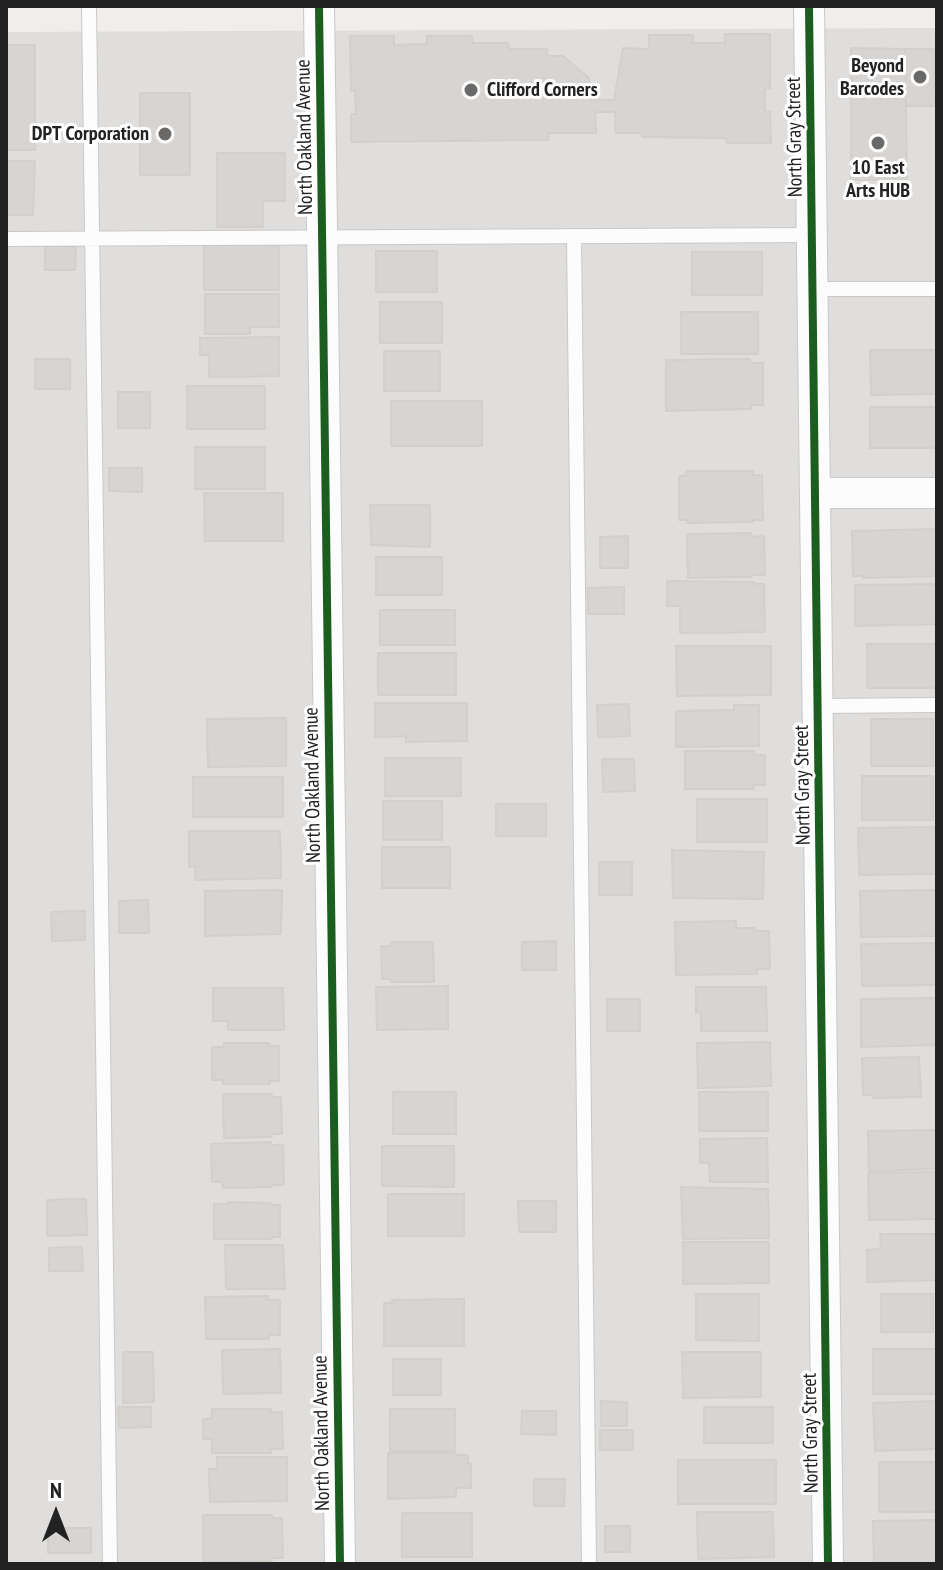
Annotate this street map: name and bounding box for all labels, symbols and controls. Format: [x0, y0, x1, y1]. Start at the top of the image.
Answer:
place label: Beyond Barcodes [840, 54, 904, 101]
street label: North Oakland Avenue [292, 59, 318, 215]
marker: Beyond Barcodes [911, 68, 929, 86]
street label: North Gray Street [782, 77, 808, 197]
place label: Clifford Corners [487, 78, 598, 102]
marker: Clifford Corners [462, 81, 480, 99]
place label: DPT Corporation [32, 122, 149, 146]
marker: DPT Corporation [156, 125, 174, 143]
marker: 10 East Arts HUB [869, 134, 887, 152]
place label: 10 East Arts HUB [846, 156, 910, 203]
street label: North Oakland Avenue [300, 707, 326, 863]
street label: North Gray Street [790, 725, 816, 845]
street label: North Oakland Avenue [309, 1355, 335, 1511]
street label: North Gray Street [798, 1373, 824, 1493]
north arrow [16, 1474, 96, 1554]
text: N [50, 1476, 62, 1504]

